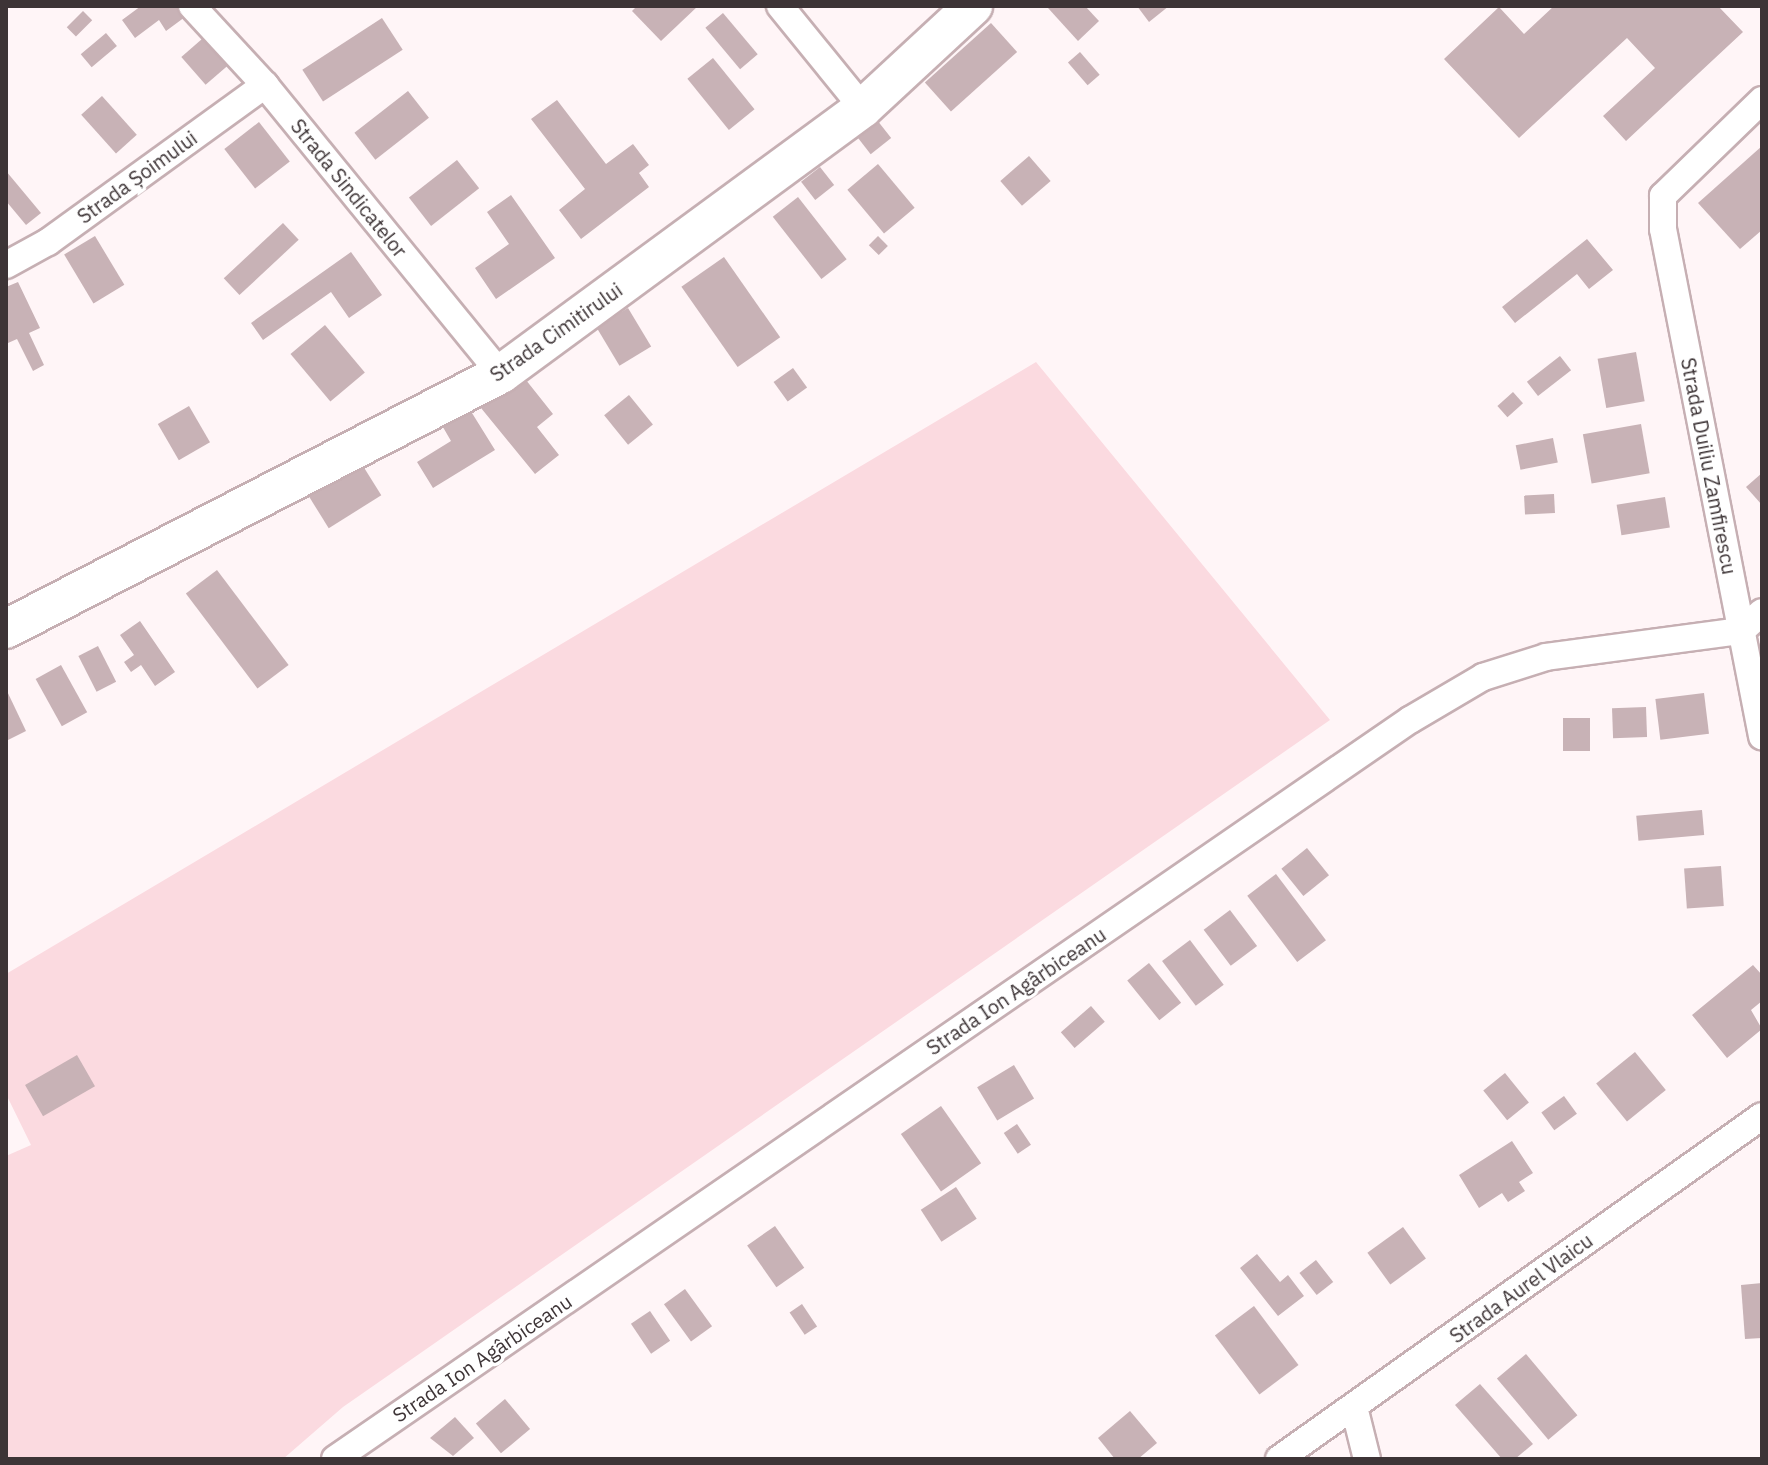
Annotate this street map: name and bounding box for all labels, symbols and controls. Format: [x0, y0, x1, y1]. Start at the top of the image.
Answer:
street label: Strada Sindicatelor [286, 114, 412, 262]
street label: Strada Șoimului [72, 126, 202, 228]
street label: Strada Cimitirului [485, 277, 627, 387]
street label: Strada Duiliu Zamfirescu [1676, 356, 1742, 576]
street label: Strada Ion Agârbiceanu [922, 922, 1110, 1060]
street label: Strada Aurel Vlaicu [1445, 1228, 1597, 1348]
street label: Strada Ion Agârbiceanu [388, 1289, 576, 1427]

